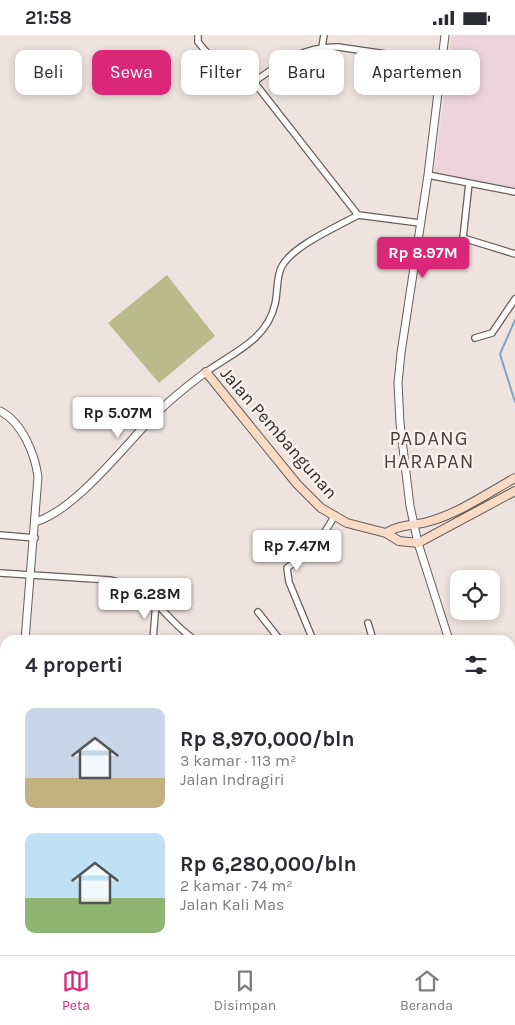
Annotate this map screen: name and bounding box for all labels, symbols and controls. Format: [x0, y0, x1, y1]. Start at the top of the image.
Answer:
text: 21:58 [25, 7, 72, 29]
chip: Beli [15, 50, 82, 95]
chip: Sewa [92, 50, 171, 95]
chip: Filter [181, 50, 259, 95]
chip: Baru [269, 50, 344, 95]
chip: Apartemen [354, 50, 480, 95]
pin: Rp 8.97M [371, 237, 475, 279]
text: Rp 8.97M [388, 243, 458, 262]
street label: Jalan Pembangunan [216, 363, 342, 503]
pin: Rp 5.07M [66, 397, 170, 439]
text: Rp 5.07M [84, 403, 152, 422]
district label: PADANG HARAPAN [383, 427, 475, 473]
pin: Rp 7.47M [245, 529, 349, 572]
text: Rp 7.47M [264, 536, 330, 555]
map controls [450, 570, 500, 620]
button: locate [450, 570, 500, 620]
pin: Rp 6.28M [93, 577, 197, 620]
text: Rp 6.28M [109, 584, 181, 603]
icon: filters [462, 651, 490, 679]
text: 4 properti [25, 653, 123, 677]
text: Rp 8,970,000/bln [180, 727, 355, 751]
icon: home [65, 728, 125, 788]
text: 3 kamar · 113 m² [180, 751, 296, 770]
text: Jalan Indragiri [180, 770, 285, 789]
text: Rp 6,280,000/bln [180, 852, 357, 876]
icon: home [65, 853, 125, 913]
text: 2 kamar · 74 m² [180, 876, 293, 895]
text: Jalan Kali Mas [180, 895, 284, 914]
tab: Peta [62, 967, 90, 1014]
tab: Disimpan [214, 967, 276, 1014]
tab: Beranda [400, 967, 453, 1014]

